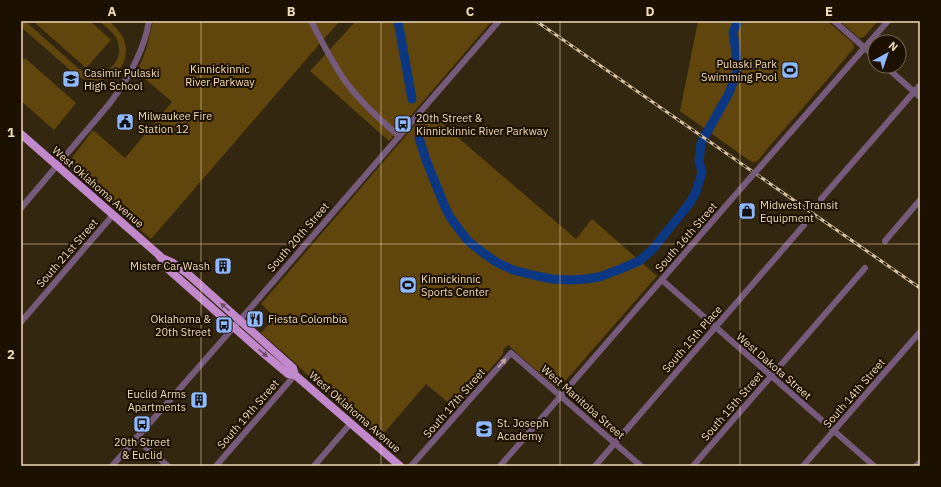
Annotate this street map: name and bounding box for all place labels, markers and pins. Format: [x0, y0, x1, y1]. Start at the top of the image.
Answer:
place label: Pulaski Park Swimming Pool [701, 57, 777, 84]
sports icon: Pulaski Park Swimming Pool [780, 60, 800, 80]
place label: Casimir Pulaski High School [84, 66, 159, 93]
school or university icon: Casimir Pulaski High School [61, 69, 81, 89]
place label: Milwaukee Fire Station 12 [138, 109, 212, 136]
place label: 20th Street & Kinnickinnic River Parkway [416, 111, 549, 138]
public building icon: Milwaukee Fire Station 12 [115, 112, 135, 132]
bus stop icon: 20th Street & Kinnickinnic River Parkway [393, 114, 413, 134]
place label: Midwest Transit Equipment [760, 198, 838, 225]
shop icon: Midwest Transit Equipment [737, 201, 757, 221]
building icon: Mister Car Wash [213, 256, 233, 276]
place label: Mister Car Wash [130, 259, 210, 273]
place label: Kinnickinnic Sports Center [421, 272, 489, 299]
sports icon: Kinnickinnic Sports Center [398, 275, 418, 295]
restaurant icon: Fiesta Colombia [245, 309, 265, 329]
place label: Oklahoma & 20th Street [150, 312, 211, 339]
place label: Fiesta Colombia [268, 312, 347, 326]
bus stop icon: Oklahoma & 20th Street [214, 315, 234, 335]
place label: Euclid Arms Apartments [127, 387, 186, 414]
building icon: Euclid Arms Apartments [189, 390, 209, 410]
bus stop icon: 20th Street & Euclid [132, 414, 152, 434]
place label: St. Joseph Academy [497, 416, 549, 443]
school or university icon: St. Joseph Academy [474, 419, 494, 439]
place label: 20th Street & Euclid [114, 435, 170, 462]

